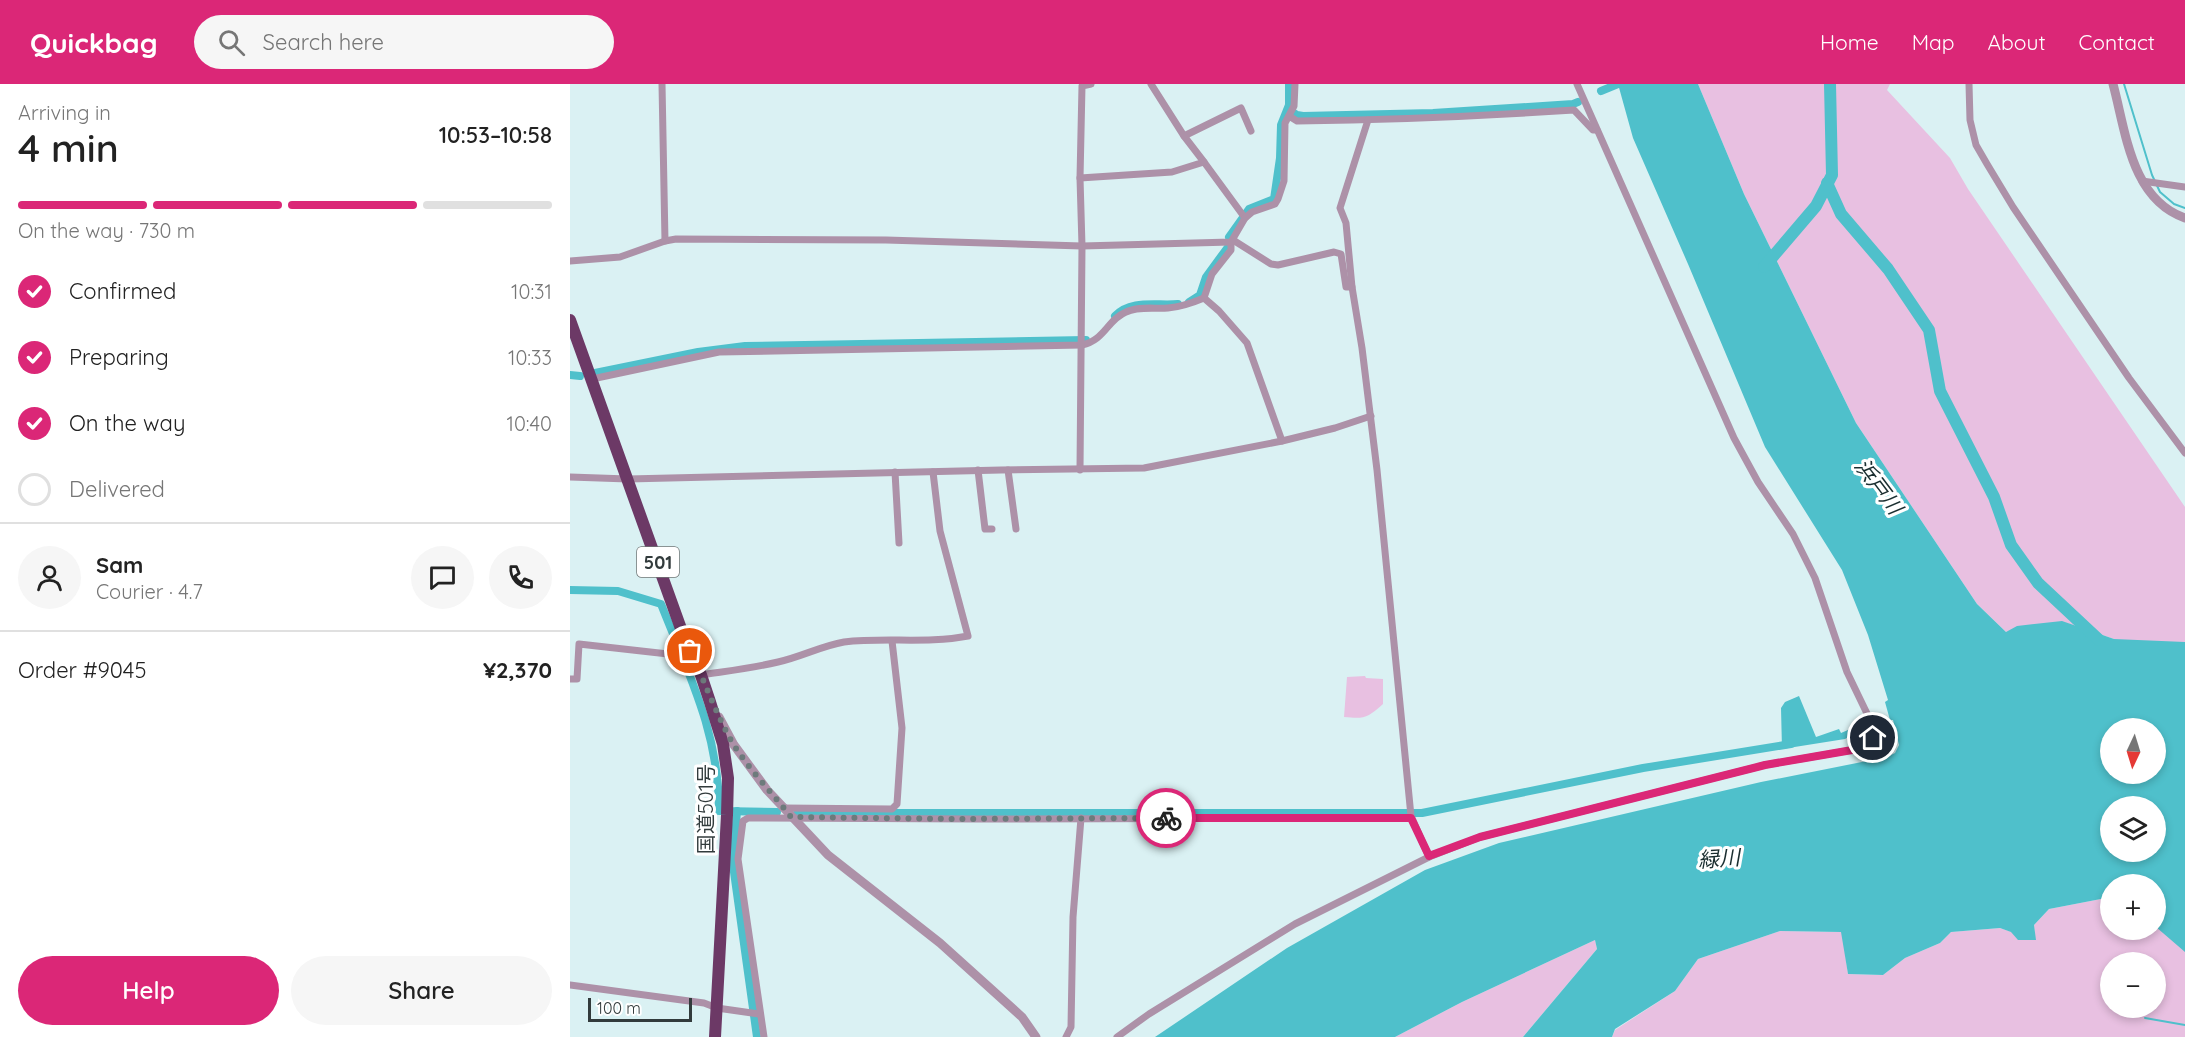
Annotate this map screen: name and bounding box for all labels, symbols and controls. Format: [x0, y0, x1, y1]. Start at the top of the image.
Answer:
search box [194, 15, 614, 69]
text: Quickbag [30, 25, 158, 60]
icon: search [215, 26, 248, 59]
text: Search here [263, 28, 384, 56]
text: Home [1820, 29, 1879, 55]
text: Map [1912, 29, 1955, 55]
text: About [1988, 29, 2046, 55]
text: Contact [2079, 29, 2155, 55]
text: Arriving in [18, 100, 111, 125]
text: 10:53–10:58 [439, 121, 552, 149]
text: 4 min [18, 123, 119, 172]
text: On the way · 730 m [18, 218, 195, 243]
icon: check [18, 275, 51, 308]
text: Confirmed [69, 277, 176, 305]
text: 10:31 [511, 279, 552, 304]
icon: check [18, 341, 51, 374]
text: Preparing [69, 343, 169, 371]
text: 10:33 [508, 345, 552, 370]
icon: check [18, 407, 51, 440]
text: On the way [69, 409, 185, 437]
text: 10:40 [507, 411, 552, 436]
water label: 浜戸川 [1850, 453, 1910, 521]
text: Delivered [69, 475, 165, 503]
button: person [18, 546, 81, 609]
button: chat [411, 546, 474, 609]
button: phone [489, 546, 552, 609]
road number: 501 [637, 547, 679, 577]
text: Sam [96, 551, 143, 579]
text: Courier · 4.7 [96, 579, 203, 604]
pin [664, 625, 715, 676]
icon: bag [673, 634, 706, 667]
text: Order #9045 [18, 656, 147, 684]
text: ¥2,370 [483, 656, 552, 684]
pin [1847, 712, 1898, 763]
north arrow [2100, 718, 2166, 784]
map controls [2100, 718, 2166, 1018]
icon: home [1856, 721, 1889, 754]
street label: 国道501号 [693, 764, 718, 854]
courier [1136, 788, 1196, 848]
button: layers [2100, 796, 2166, 862]
icon: bike [1150, 802, 1183, 835]
water label: 緑川 [1697, 843, 1743, 872]
button: + [2100, 874, 2166, 940]
button: − [2100, 952, 2166, 1018]
button: Help [18, 956, 279, 1025]
button: Share [291, 956, 552, 1025]
scale bar [588, 995, 692, 1022]
text: 100 m [597, 998, 641, 1018]

